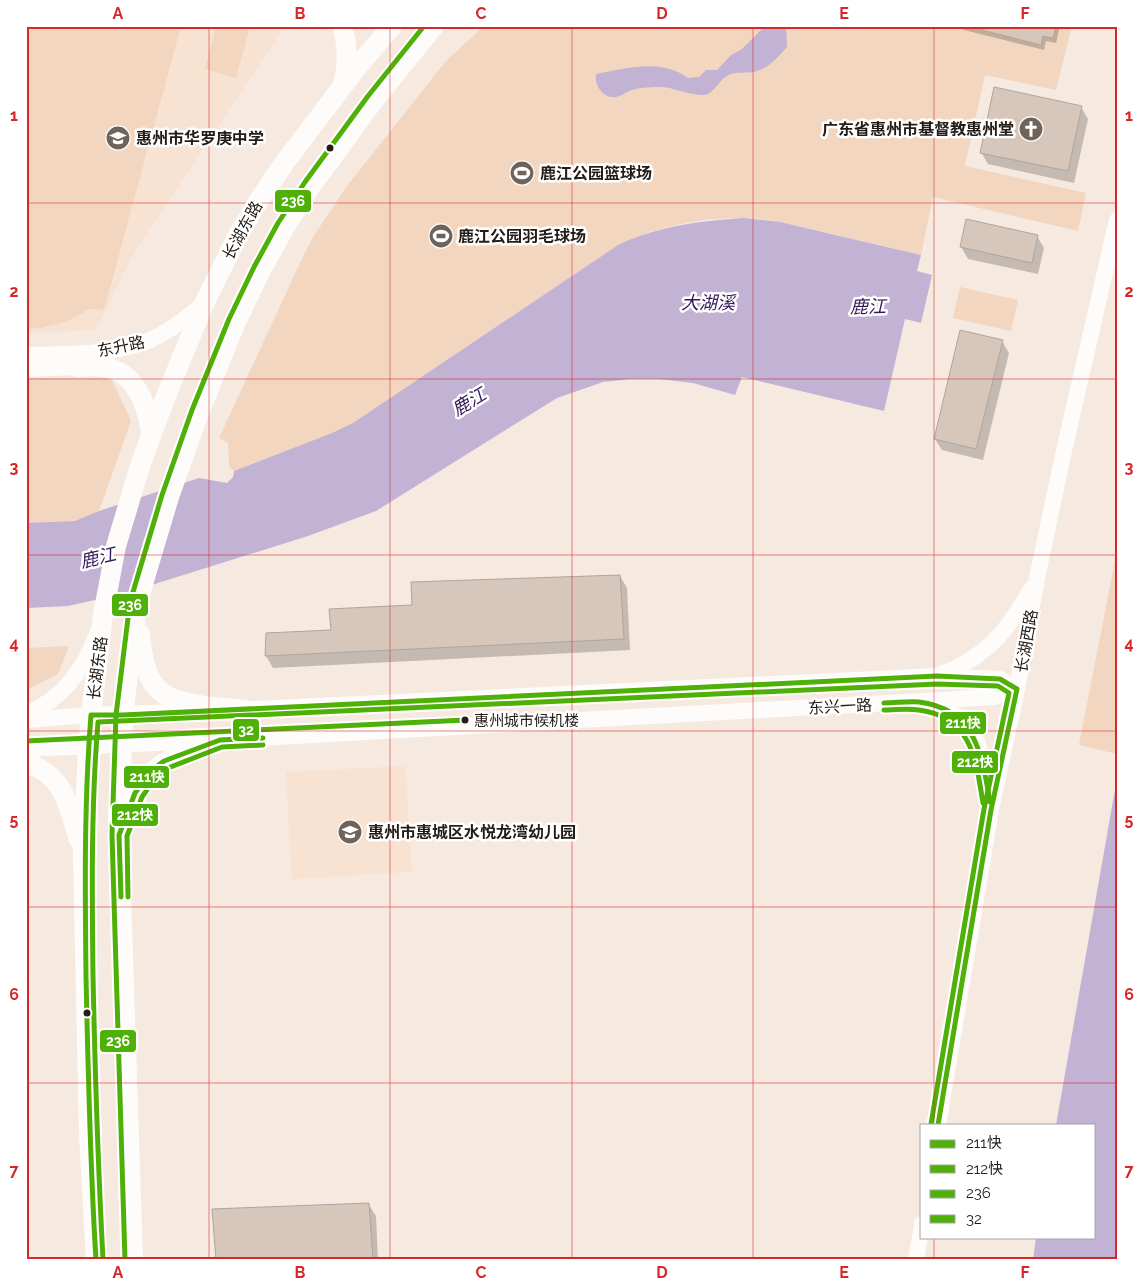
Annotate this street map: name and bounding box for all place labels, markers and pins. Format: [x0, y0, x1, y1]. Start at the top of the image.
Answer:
church icon: 广东省惠州市基督教惠州堂 [1018, 116, 1044, 142]
place label: 广东省惠州市基督教惠州堂 [822, 120, 1014, 139]
school or university icon: 惠州市华罗庚中学 [105, 125, 131, 151]
place label: 惠州市华罗庚中学 [136, 129, 264, 148]
unlabelled marker [325, 143, 335, 153]
sports icon: 鹿江公园篮球场 [509, 160, 535, 186]
place label: 鹿江公园篮球场 [540, 164, 652, 183]
sports icon: 鹿江公园羽毛球场 [428, 223, 454, 249]
place label: 鹿江公园羽毛球场 [458, 227, 586, 246]
place label: 惠州城市候机楼 [474, 712, 579, 730]
marker: 惠州城市候机楼 [460, 715, 470, 725]
school or university icon: 惠州市惠城区水悦龙湾幼儿园 [337, 819, 363, 845]
place label: 惠州市惠城区水悦龙湾幼儿园 [368, 823, 576, 842]
unlabelled marker [82, 1008, 92, 1018]

